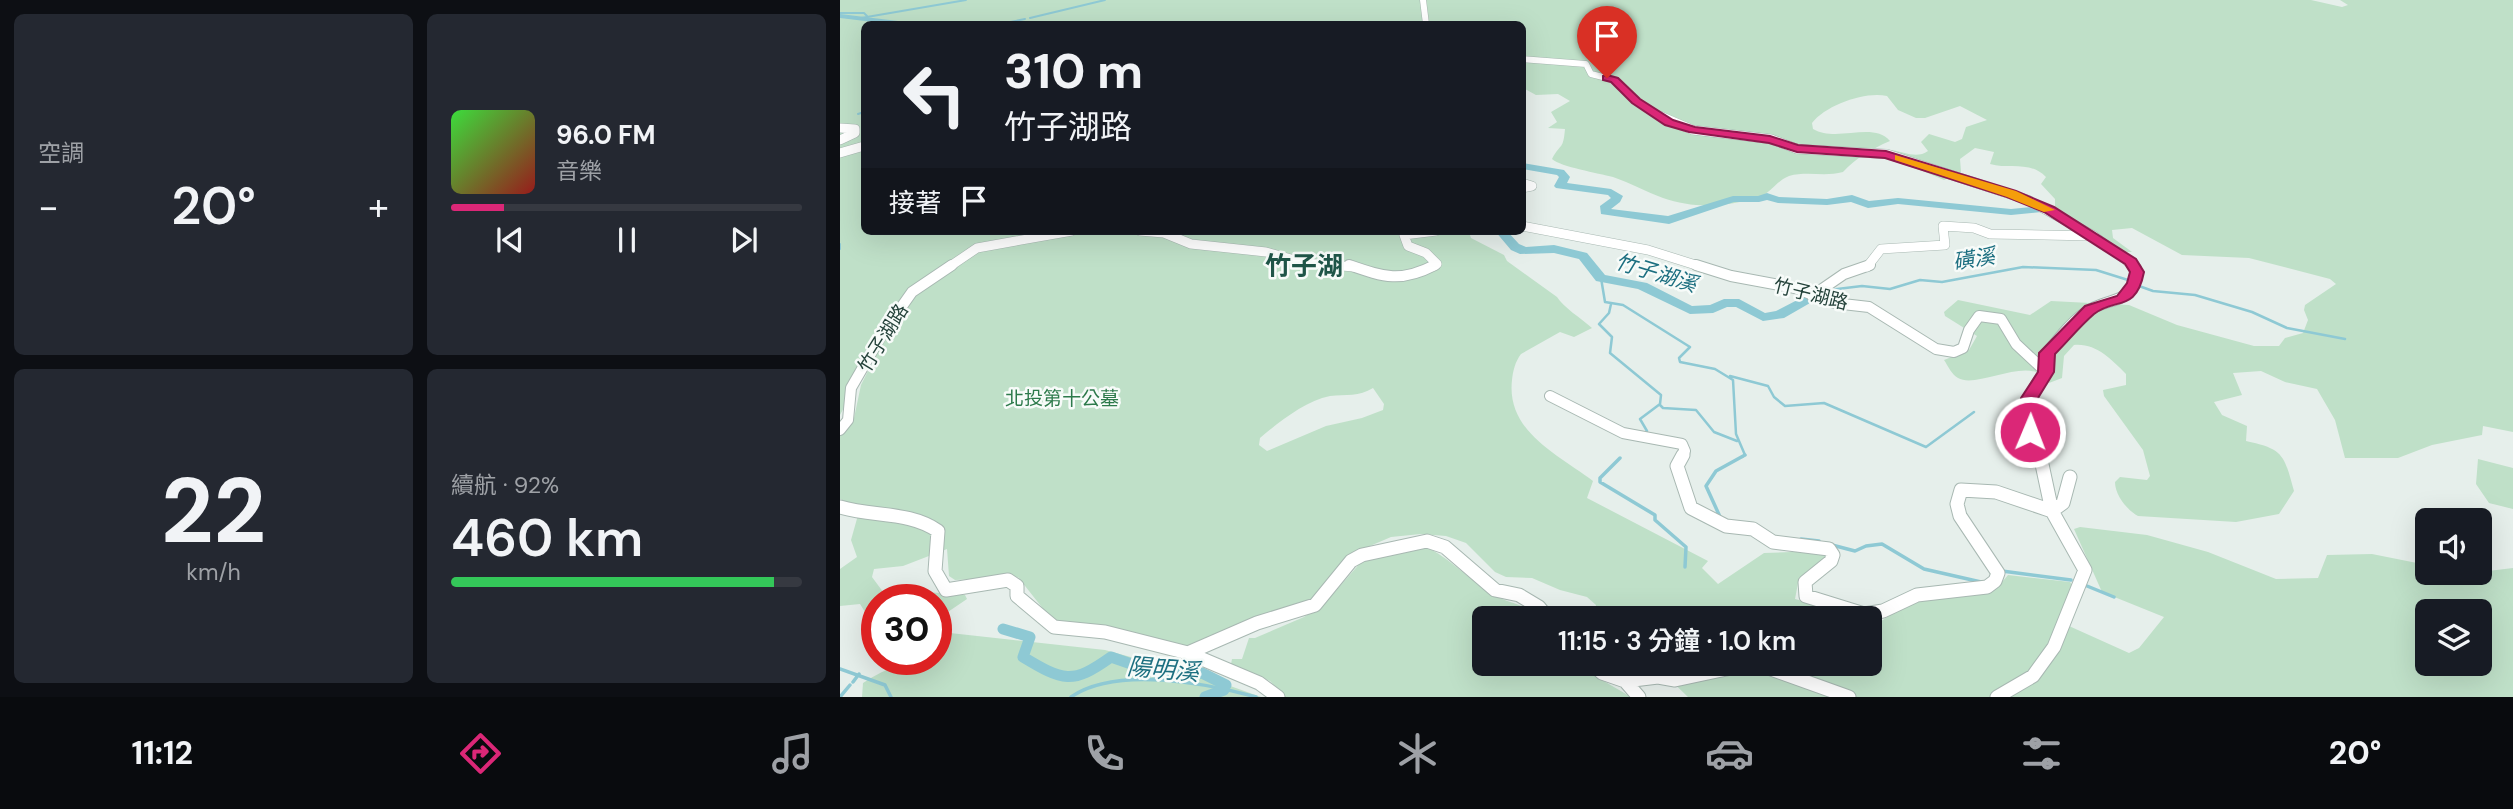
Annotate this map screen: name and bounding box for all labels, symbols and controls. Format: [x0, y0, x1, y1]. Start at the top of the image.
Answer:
pin [1577, 6, 1637, 78]
icon: arrive [1588, 17, 1626, 55]
text: 310 m [1004, 39, 1143, 103]
icon: left [889, 49, 980, 140]
text: 竹子湖路 [1004, 106, 1132, 148]
text: 96.0 FM [556, 118, 656, 152]
text: 空調 [38, 138, 84, 168]
text: 音樂 [556, 156, 602, 186]
text: 20° [171, 172, 256, 240]
text: − [38, 182, 59, 232]
text: + [368, 182, 389, 232]
icon: arrive [955, 182, 993, 220]
text: 接著 [889, 186, 941, 220]
icon: previous [491, 221, 529, 259]
icon: pause [608, 221, 646, 259]
icon: next [725, 221, 763, 259]
water label: 磺溪 [1951, 241, 2000, 276]
water label: 竹子湖溪 [1612, 247, 1703, 300]
district label: 竹子湖 [1265, 249, 1343, 283]
street label: 竹子湖路 [1771, 273, 1851, 315]
street label: 竹子湖路 [852, 299, 914, 377]
park label: 北投第十公墓 [1005, 386, 1119, 411]
position arrow [1993, 395, 2067, 469]
text: 22 [161, 452, 266, 570]
text: 續航 · 92% [451, 470, 559, 500]
text: 460 km [451, 504, 643, 572]
map controls [2415, 508, 2492, 676]
button: sound [2415, 508, 2492, 585]
text: km/h [186, 557, 241, 587]
speed limit sign: 30 [861, 584, 952, 675]
button: layers [2415, 599, 2492, 676]
text: 11:15 · 3 分鐘 · 1.0 km [1558, 624, 1796, 658]
water label: 陽明溪 [1126, 650, 1203, 688]
icon: directions [456, 729, 505, 778]
icon: music [768, 729, 817, 778]
icon: phone [1080, 729, 1129, 778]
icon: climate [1393, 729, 1442, 778]
icon: car [1705, 729, 1754, 778]
icon: filters [2017, 729, 2066, 778]
text: 11:12 [132, 732, 193, 774]
text: 20° [2329, 732, 2381, 774]

